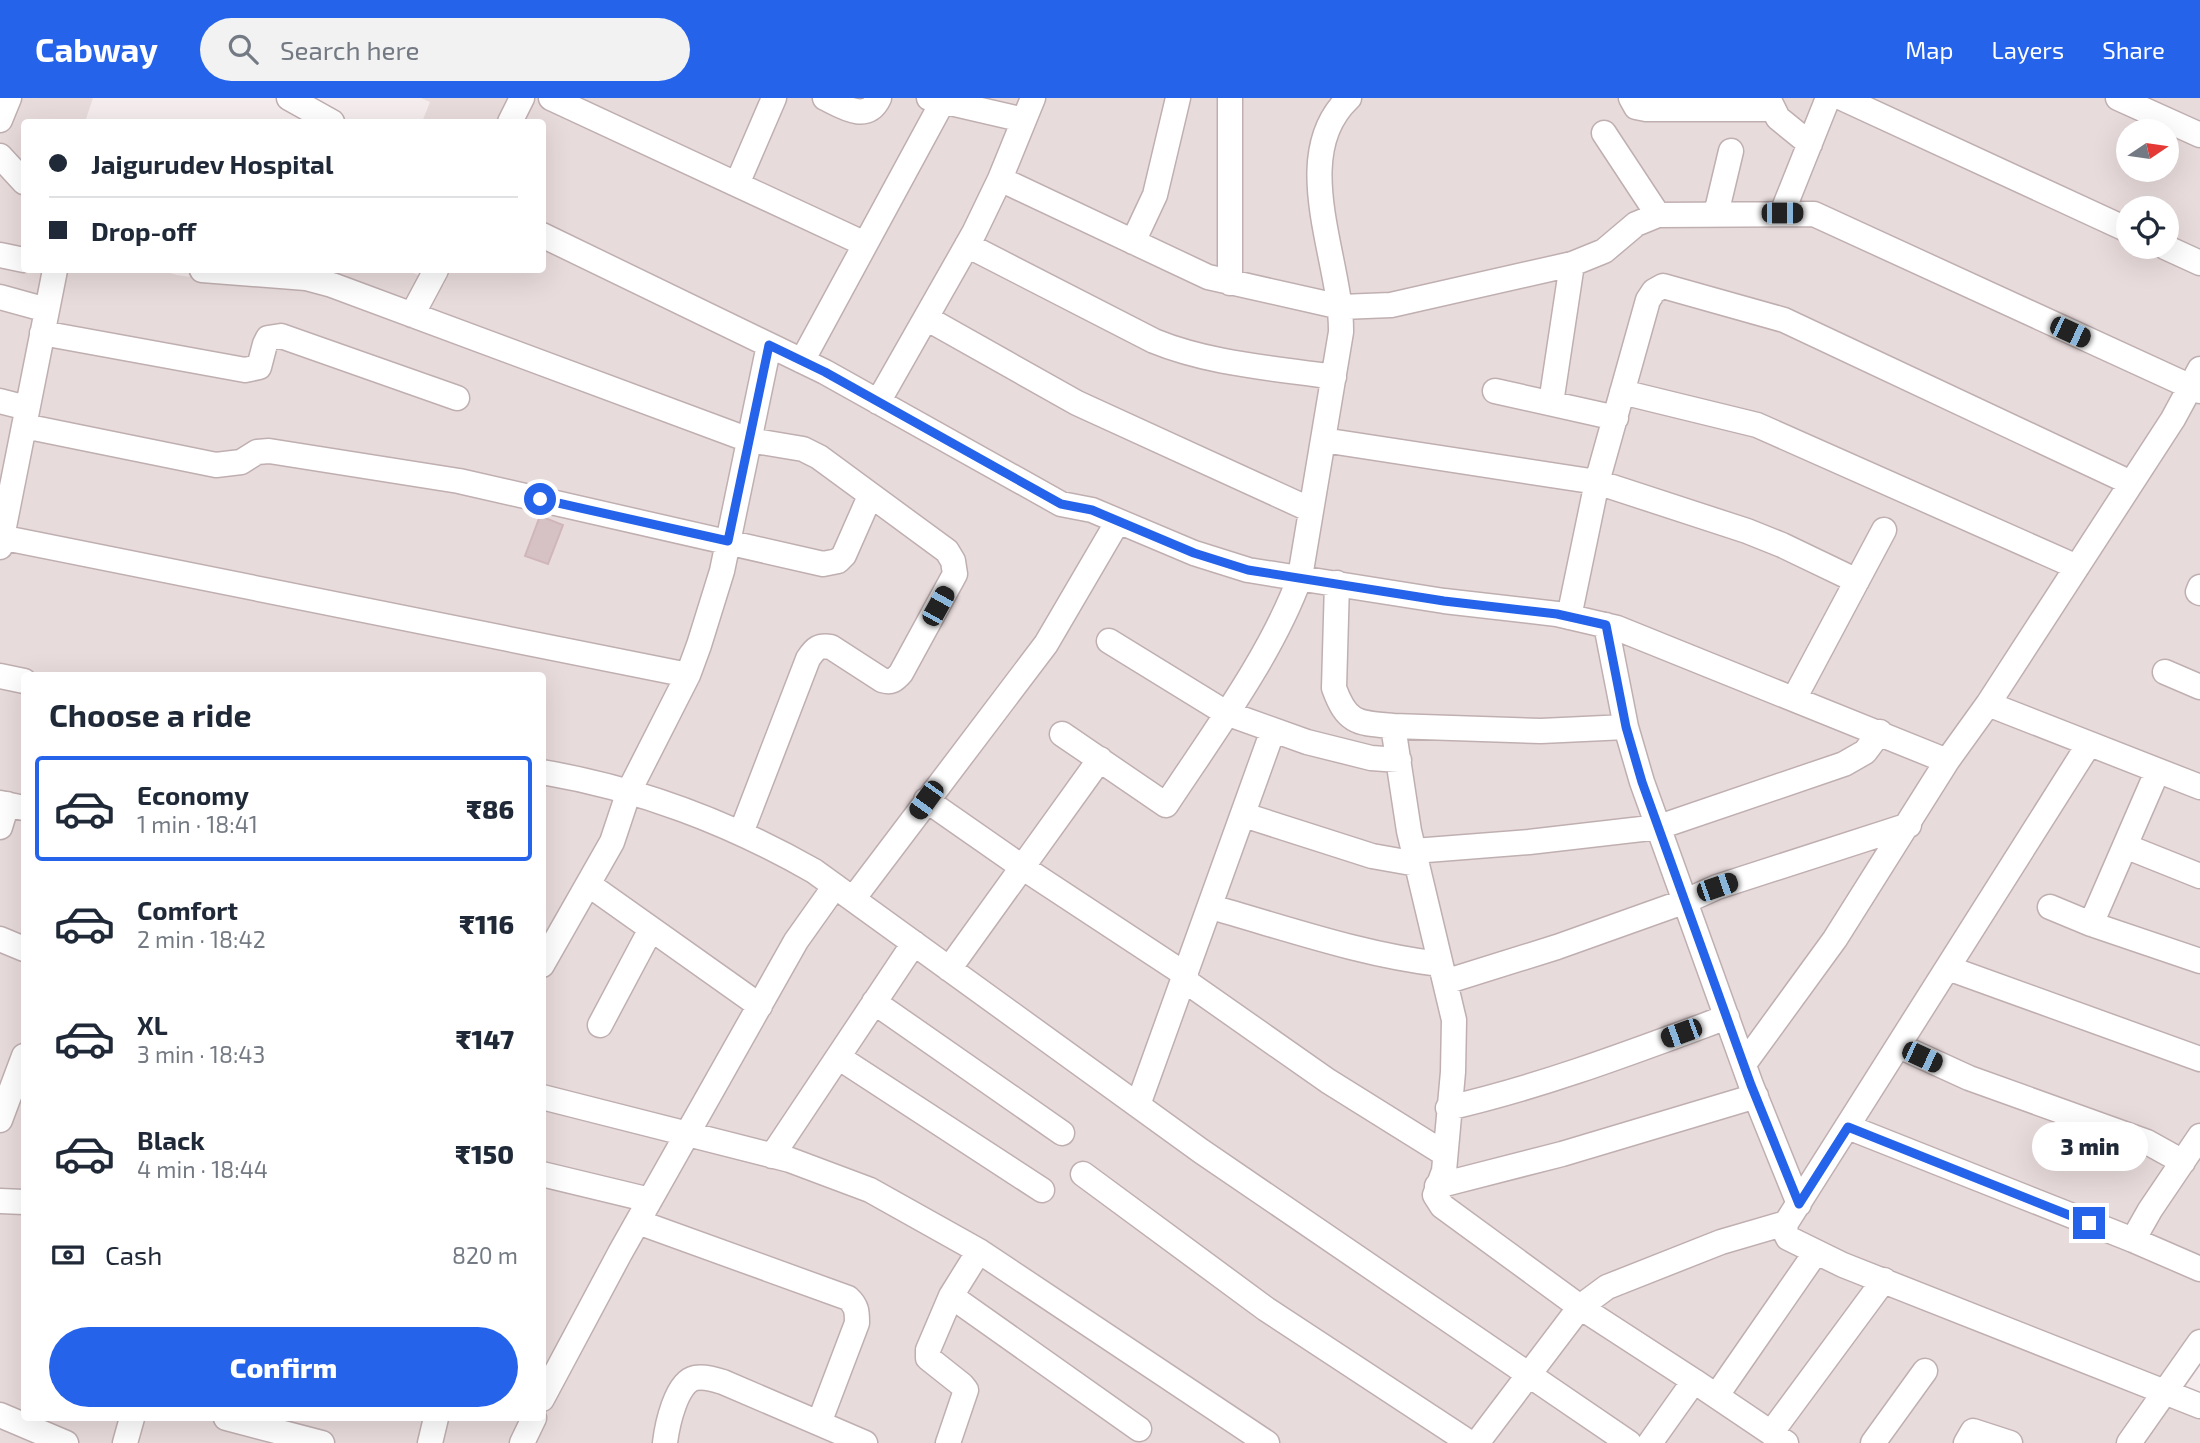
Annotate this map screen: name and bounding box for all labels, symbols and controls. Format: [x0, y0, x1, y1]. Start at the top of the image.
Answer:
search box [200, 18, 690, 81]
text: Cabway [35, 29, 158, 69]
icon: search [224, 30, 262, 68]
text: Search here [280, 34, 420, 65]
text: Map [1905, 35, 1953, 64]
text: Layers [1991, 35, 2064, 64]
text: Share [2102, 35, 2165, 64]
north arrow [2116, 119, 2179, 182]
map controls [2116, 119, 2179, 259]
text: Jaigurudev Hospital [91, 148, 333, 179]
button: locate [2116, 196, 2179, 259]
car [1762, 203, 1804, 224]
text: Drop-off [91, 215, 196, 246]
car [2047, 314, 2094, 350]
route start [524, 483, 556, 515]
car [919, 583, 958, 629]
text: Choose a ride [49, 695, 252, 733]
icon: car [53, 777, 116, 840]
car [906, 777, 947, 823]
text: Economy [137, 779, 249, 810]
text: ₹86 [466, 793, 514, 824]
text: 1 min · 18:41 [137, 810, 258, 838]
car [1694, 870, 1741, 904]
icon: car [53, 892, 116, 955]
text: Comfort [137, 894, 238, 925]
text: ₹116 [459, 908, 514, 939]
text: 2 min · 18:42 [137, 925, 266, 953]
icon: car [53, 1007, 116, 1070]
text: XL [137, 1009, 168, 1040]
car [1658, 1016, 1705, 1050]
text: ₹147 [456, 1023, 514, 1054]
car [1899, 1039, 1946, 1075]
text: 3 min · 18:43 [137, 1040, 265, 1068]
icon: car [53, 1122, 116, 1185]
callout: 3 min [2031, 1122, 2147, 1170]
text: Black [137, 1124, 205, 1155]
text: 3 min [2060, 1132, 2120, 1160]
text: ₹150 [455, 1138, 514, 1169]
text: 4 min · 18:44 [137, 1155, 268, 1183]
route end [2073, 1207, 2105, 1239]
icon: cash [49, 1236, 87, 1274]
text: Cash [105, 1239, 162, 1270]
text: 820 m [452, 1241, 518, 1269]
button: Confirm [49, 1327, 518, 1407]

